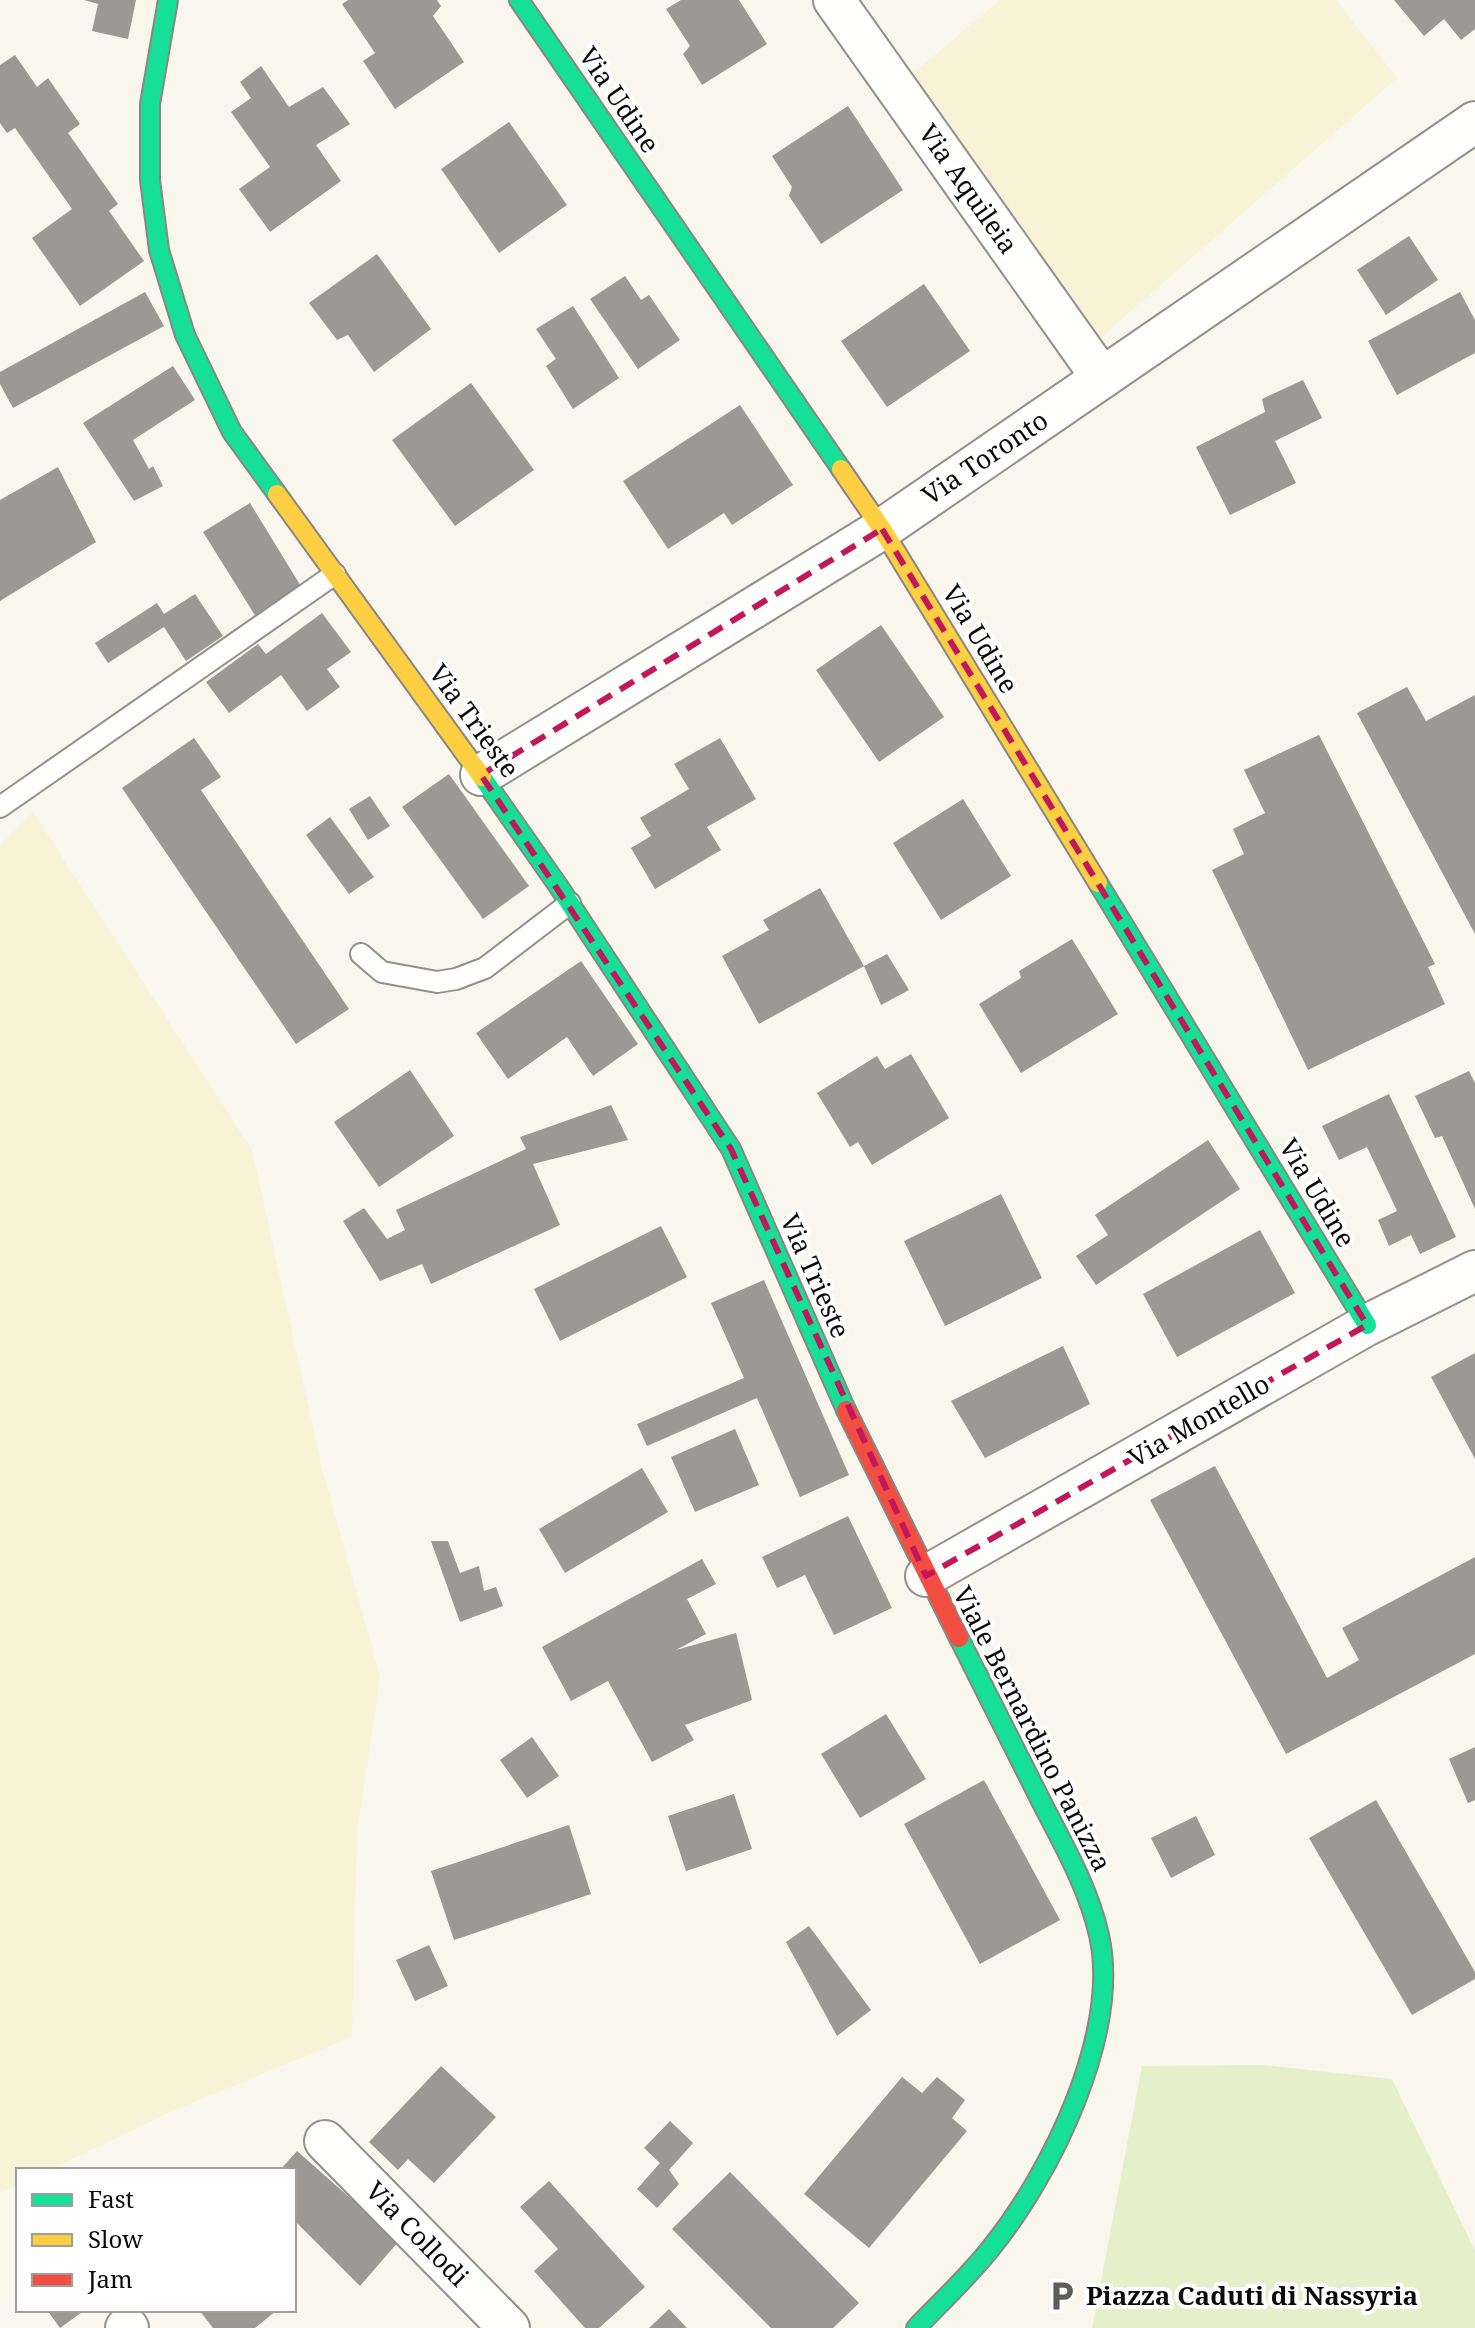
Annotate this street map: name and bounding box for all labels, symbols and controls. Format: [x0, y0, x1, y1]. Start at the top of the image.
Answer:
street label: Via Udine [571, 39, 669, 160]
street label: Via Aquileia [911, 116, 1027, 261]
street label: Via Toronto [914, 402, 1055, 513]
street label: Via Udine [934, 577, 1027, 700]
street label: Via Trieste [421, 656, 528, 785]
street label: Via Udine [1271, 1131, 1364, 1254]
street label: Via Trieste [773, 1208, 859, 1343]
street label: Via Montello [1121, 1365, 1276, 1475]
street label: Viale Bernardino Panizza [945, 1580, 1121, 1877]
legend [16, 2168, 296, 2312]
street label: Via Collodi [358, 2173, 477, 2294]
text: Fast [88, 2182, 134, 2215]
text: Slow [88, 2222, 143, 2255]
text: Jam [87, 2262, 133, 2295]
place label: Piazza Caduti di Nassyria [1086, 2277, 1418, 2313]
parking icon: Piazza Caduti di Nassyria [1045, 2279, 1079, 2313]

